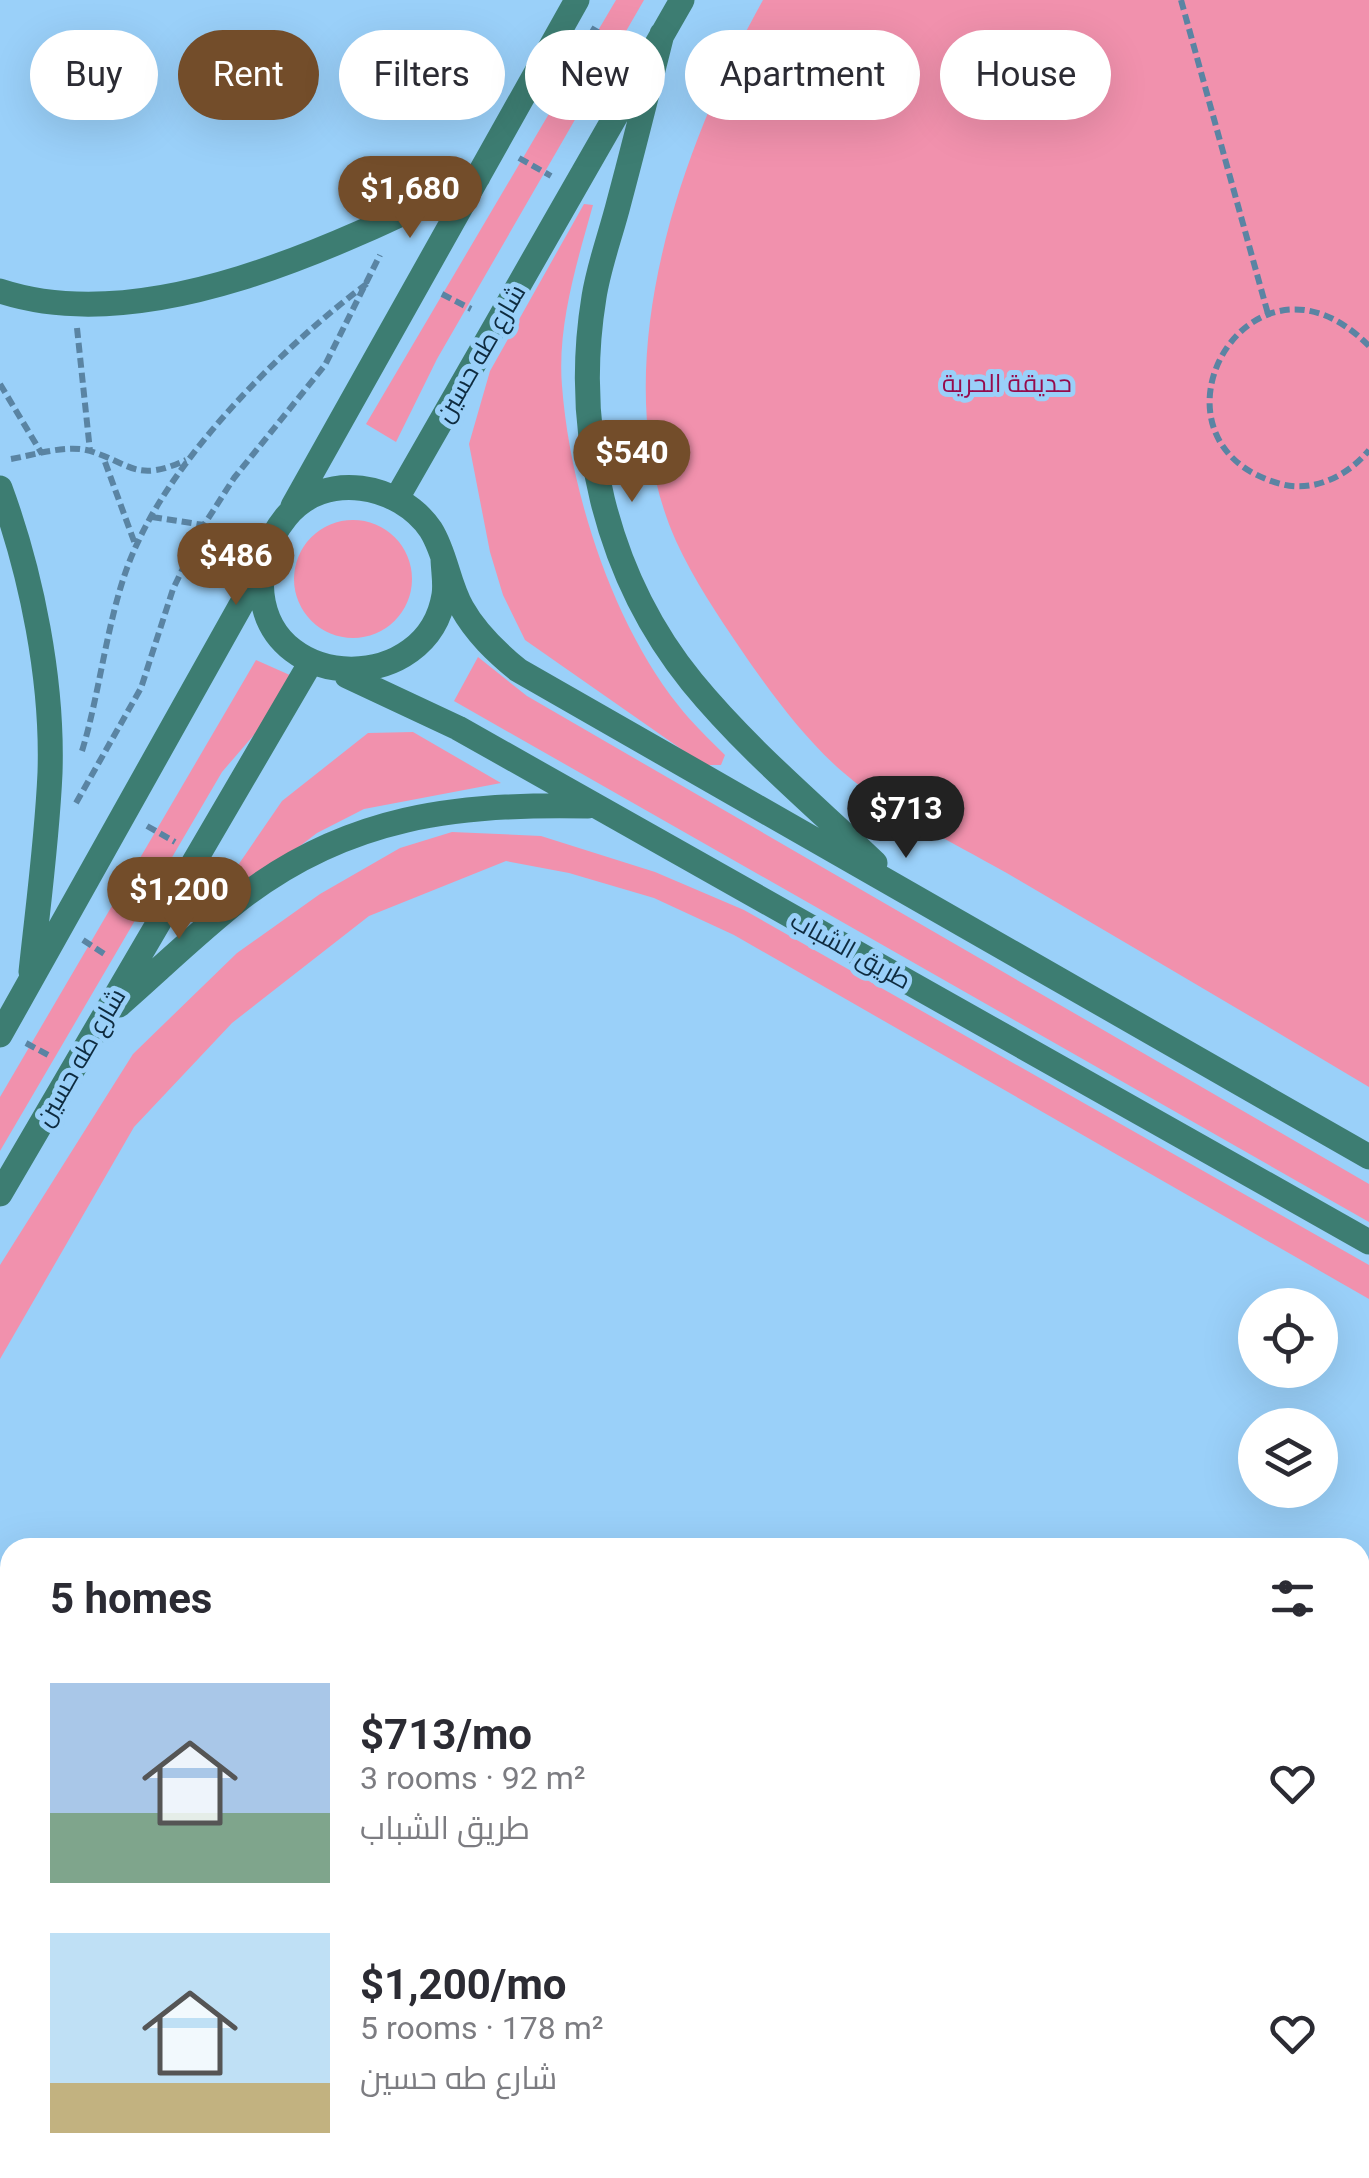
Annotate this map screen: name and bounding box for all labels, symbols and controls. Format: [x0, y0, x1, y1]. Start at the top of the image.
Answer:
chip: Buy [30, 30, 158, 120]
chip: Rent [178, 30, 319, 120]
chip: Filters [339, 30, 505, 120]
chip: New [525, 30, 665, 120]
chip: Apartment [685, 30, 920, 120]
chip: House [940, 30, 1111, 120]
pin: $1,680 [329, 156, 491, 241]
text: $1,680 [360, 169, 460, 207]
street label: شارع طه حسين [429, 279, 533, 428]
park label: حديقة الحرية [942, 369, 1072, 398]
pin: $540 [573, 420, 691, 505]
text: $540 [595, 433, 669, 471]
pin: $486 [177, 523, 295, 608]
text: $486 [199, 536, 273, 574]
pin: $713 [847, 776, 965, 861]
text: $713 [869, 789, 943, 827]
pin: $1,200 [98, 857, 260, 942]
text: $1,200 [129, 870, 229, 908]
street label: طريق الشباب [785, 906, 916, 996]
street label: شارع طه حسين [29, 983, 133, 1132]
map controls [1238, 1288, 1338, 1508]
button: locate [1238, 1288, 1338, 1388]
button: layers [1238, 1408, 1338, 1508]
icon: filters [1265, 1571, 1320, 1626]
text: 5 homes [50, 1574, 212, 1623]
text: $713/mo [360, 1710, 532, 1759]
icon: home [130, 1723, 250, 1843]
icon: heart [1265, 1756, 1320, 1811]
text: 3 rooms · 92 m² [360, 1759, 585, 1797]
text: طريق الشباب [360, 1809, 530, 1847]
text: $1,200/mo [360, 1960, 567, 2009]
icon: home [130, 1973, 250, 2093]
icon: heart [1265, 2006, 1320, 2061]
text: 5 rooms · 178 m² [360, 2009, 603, 2047]
text: شارع طه حسين [360, 2059, 557, 2097]

